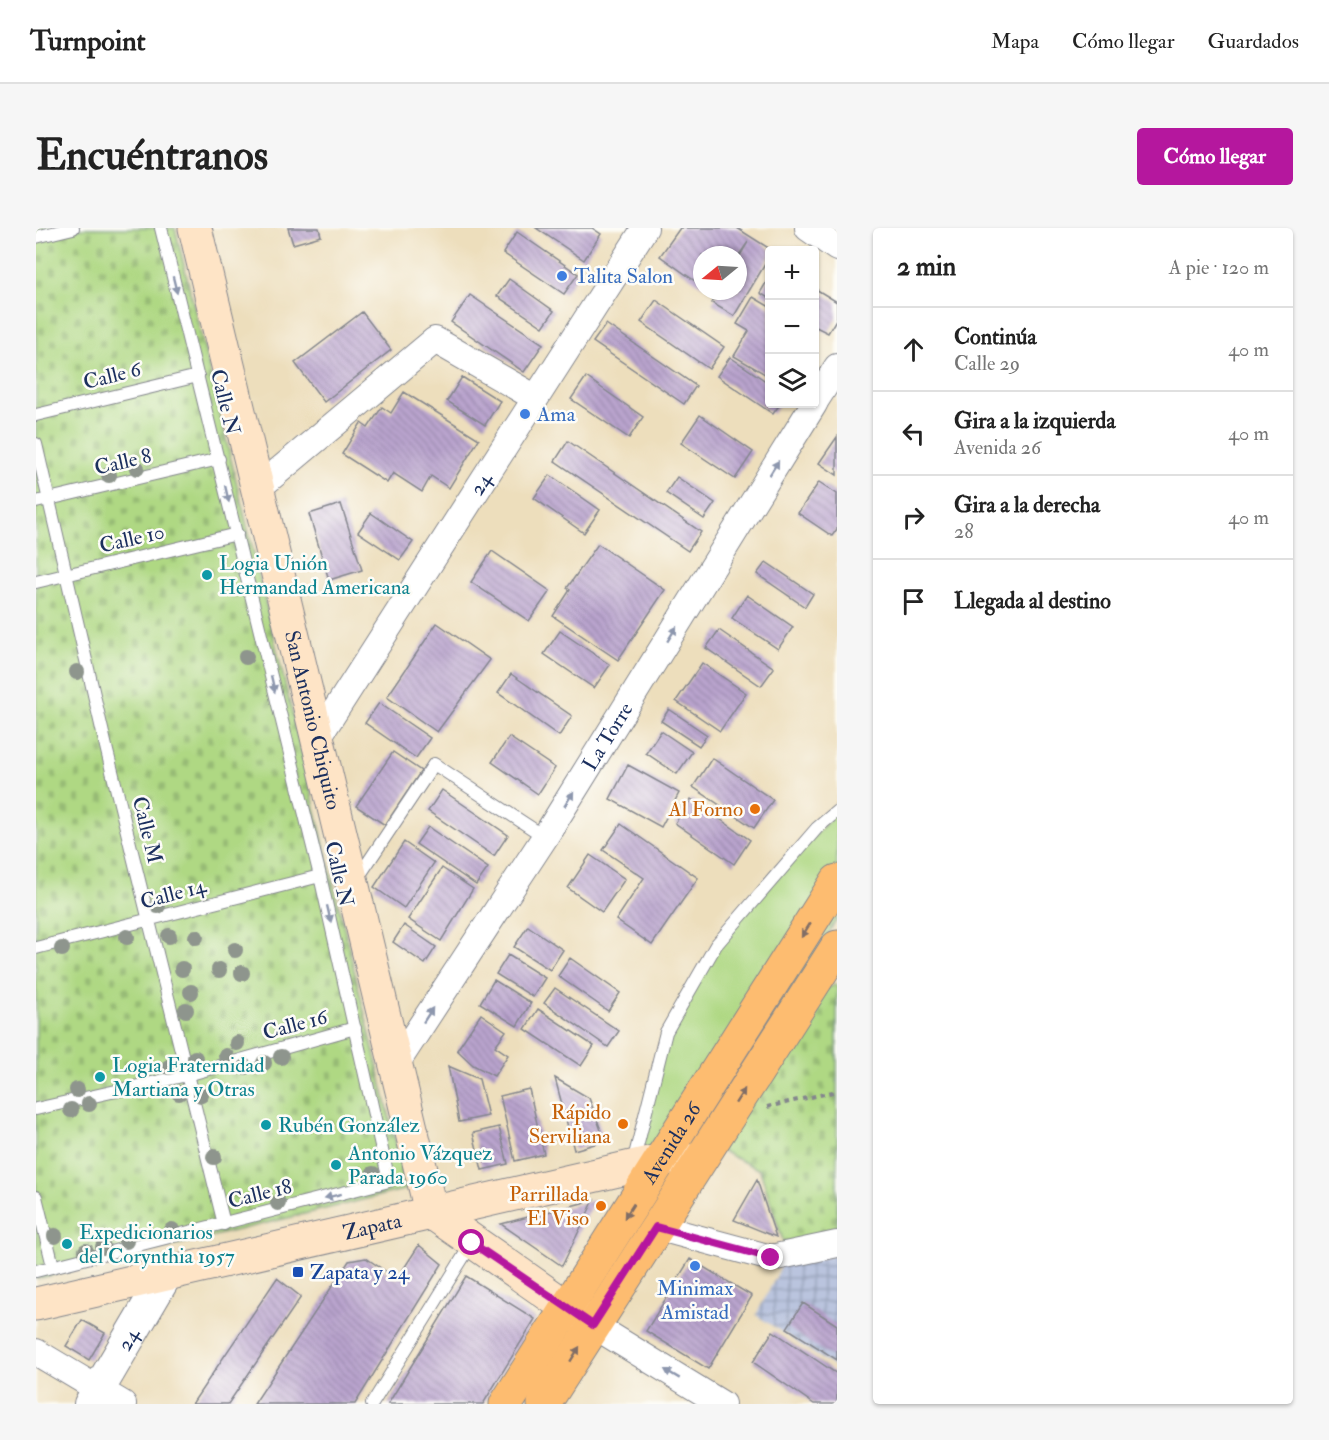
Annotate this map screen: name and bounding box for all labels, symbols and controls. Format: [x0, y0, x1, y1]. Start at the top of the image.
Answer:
text: Turnpoint [30, 24, 146, 59]
text: Mapa [991, 28, 1039, 55]
text: Cómo llegar [1072, 28, 1175, 55]
text: Guardados [1208, 28, 1299, 55]
button: Cómo llegar [1137, 128, 1293, 185]
text: Encuéntranos [36, 130, 268, 182]
north arrow [693, 246, 747, 300]
map controls [765, 246, 819, 408]
button: + [765, 246, 819, 300]
text: 2 min [897, 251, 956, 283]
text: A pie · 120 m [1169, 255, 1269, 280]
place label: Talita Salon [574, 263, 673, 290]
marker: Talita Salon [555, 269, 569, 283]
one-way arrow [171, 276, 181, 294]
button: − [765, 300, 819, 354]
text: Continúa [954, 323, 1037, 351]
icon: ahead [897, 333, 930, 366]
text: 40 m [1228, 337, 1269, 362]
text: Calle 29 [954, 351, 1020, 376]
button: layers [765, 354, 819, 408]
street label: Calle 6 [80, 355, 145, 396]
street label: Calle N [204, 366, 246, 438]
place label: Ama [536, 401, 576, 428]
marker: Ama [518, 407, 532, 421]
text: Gira a la izquierda [954, 407, 1115, 435]
icon: left [897, 417, 930, 450]
text: 40 m [1228, 421, 1269, 446]
text: Avenida 26 [954, 435, 1041, 460]
street label: Calle 8 [92, 442, 154, 482]
one-way arrow [769, 460, 780, 476]
street label: 24 [463, 466, 499, 501]
one-way arrow [223, 485, 233, 504]
text: Gira a la derecha [954, 491, 1100, 519]
icon: right [897, 501, 930, 534]
text: 40 m [1228, 505, 1269, 530]
street label: Calle 10 [97, 518, 167, 560]
text: 28 [954, 519, 974, 544]
place label: Logia Unión Hermandad Americana [219, 550, 411, 601]
marker: Logia Unión Hermandad Americana [200, 568, 214, 582]
icon: arrive [897, 585, 930, 618]
text: Llegada al destino [954, 587, 1111, 615]
one-way arrow [666, 626, 677, 642]
street label: San Antonio Chiquito [278, 628, 348, 812]
one-way arrow [268, 675, 278, 693]
street label: La Torre [576, 697, 639, 776]
one-way arrow [563, 791, 574, 807]
street label: Calle M [126, 794, 168, 866]
place label: Al Forno [667, 796, 743, 823]
marker: Al Forno [748, 802, 762, 816]
street label: Calle N [318, 839, 360, 910]
street label: Calle 14 [137, 872, 210, 916]
one-way arrow [324, 905, 334, 924]
one-way arrow [800, 922, 812, 938]
street label: Calle 16 [260, 1003, 332, 1047]
one-way arrow [422, 1008, 434, 1024]
place label: Logia Fraternidad Martiana y Otras [112, 1052, 265, 1103]
marker: Logia Fraternidad Martiana y Otras [93, 1070, 107, 1084]
one-way arrow [735, 1088, 746, 1104]
street label: Avenida 26 [635, 1096, 708, 1190]
place label: Rápido Serviliana [529, 1099, 611, 1150]
place label: Rubén González [278, 1112, 420, 1139]
marker: Rápido Serviliana [616, 1117, 630, 1131]
marker: Rubén González [259, 1118, 273, 1132]
place label: Antonio Vázquez Parada 1960 [347, 1140, 492, 1191]
marker: Antonio Vázquez Parada 1960 [329, 1158, 343, 1172]
street label: Calle 18 [225, 1173, 295, 1215]
place label: Parrillada El Viso [509, 1181, 589, 1232]
one-way arrow [324, 1191, 342, 1201]
marker: Parrillada El Viso [594, 1199, 608, 1213]
one-way arrow [624, 1202, 635, 1219]
street label: Zapata [340, 1207, 404, 1246]
place label: Expedicionarios del Corynthia 1957 [79, 1219, 235, 1270]
route start [458, 1229, 484, 1255]
marker: Expedicionarios del Corynthia 1957 [60, 1237, 74, 1251]
route end [757, 1244, 783, 1270]
place label: Zapata y 24 [310, 1259, 411, 1286]
marker: Minimax Amistad [688, 1259, 702, 1273]
marker: Zapata y 24 [291, 1265, 305, 1279]
place label: Minimax Amistad [657, 1275, 734, 1326]
street label: 24 [111, 1322, 146, 1356]
one-way arrow [569, 1346, 580, 1362]
one-way arrow [664, 1368, 680, 1379]

